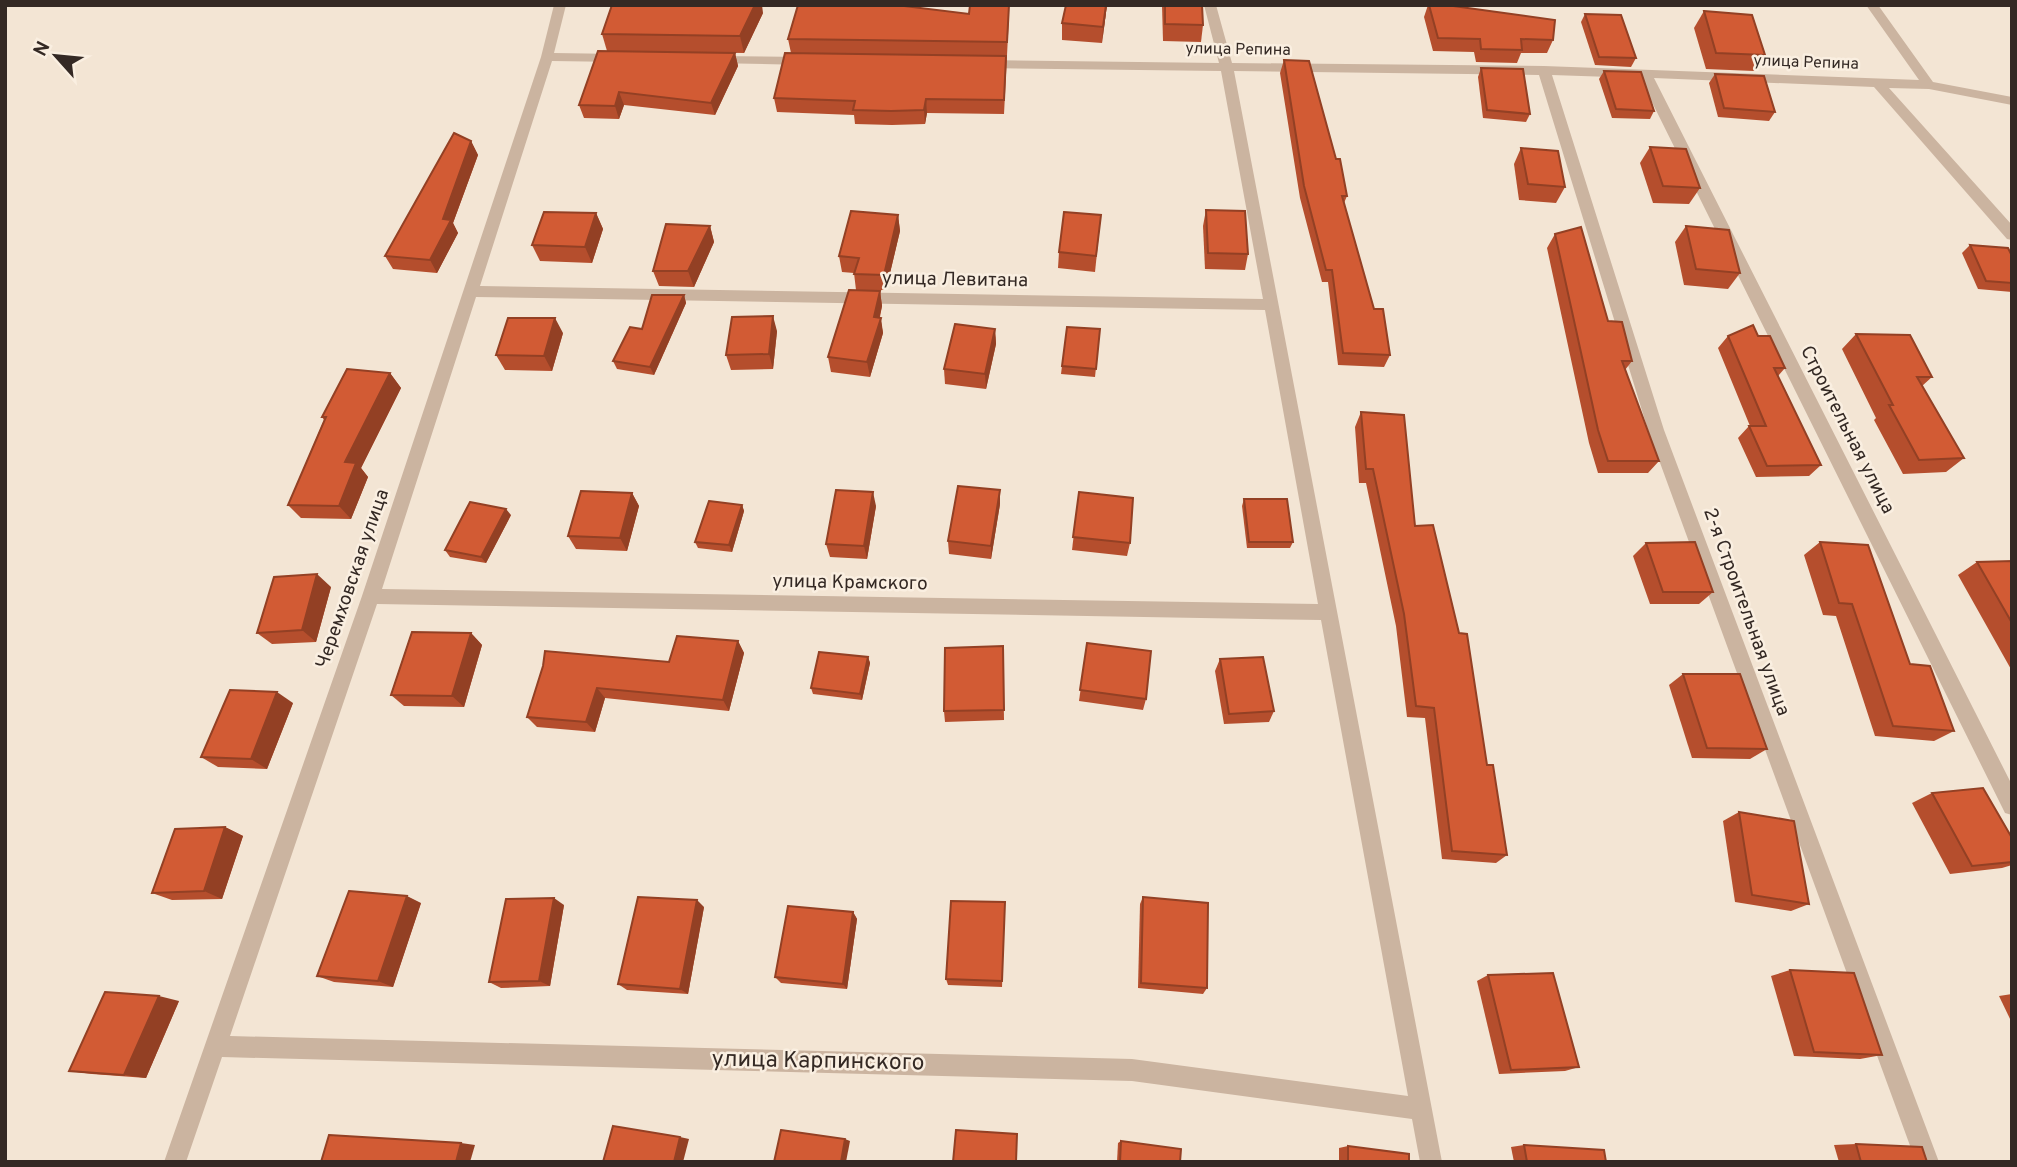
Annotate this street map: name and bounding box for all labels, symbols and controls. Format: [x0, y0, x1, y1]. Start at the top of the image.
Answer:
north arrow [21, 21, 91, 91]
text: N [29, 38, 56, 61]
street label: улица Репина [1185, 39, 1291, 61]
street label: улица Репина [1753, 51, 1859, 75]
street label: улица Левитана [882, 267, 1028, 293]
street label: Строительная улица [1794, 342, 1900, 518]
street label: Черемховская улица [311, 486, 395, 672]
street label: 2-я Строительная улица [1697, 505, 1795, 719]
street label: улица Крамского [772, 570, 928, 596]
street label: улица Карпинского [711, 1046, 925, 1078]

